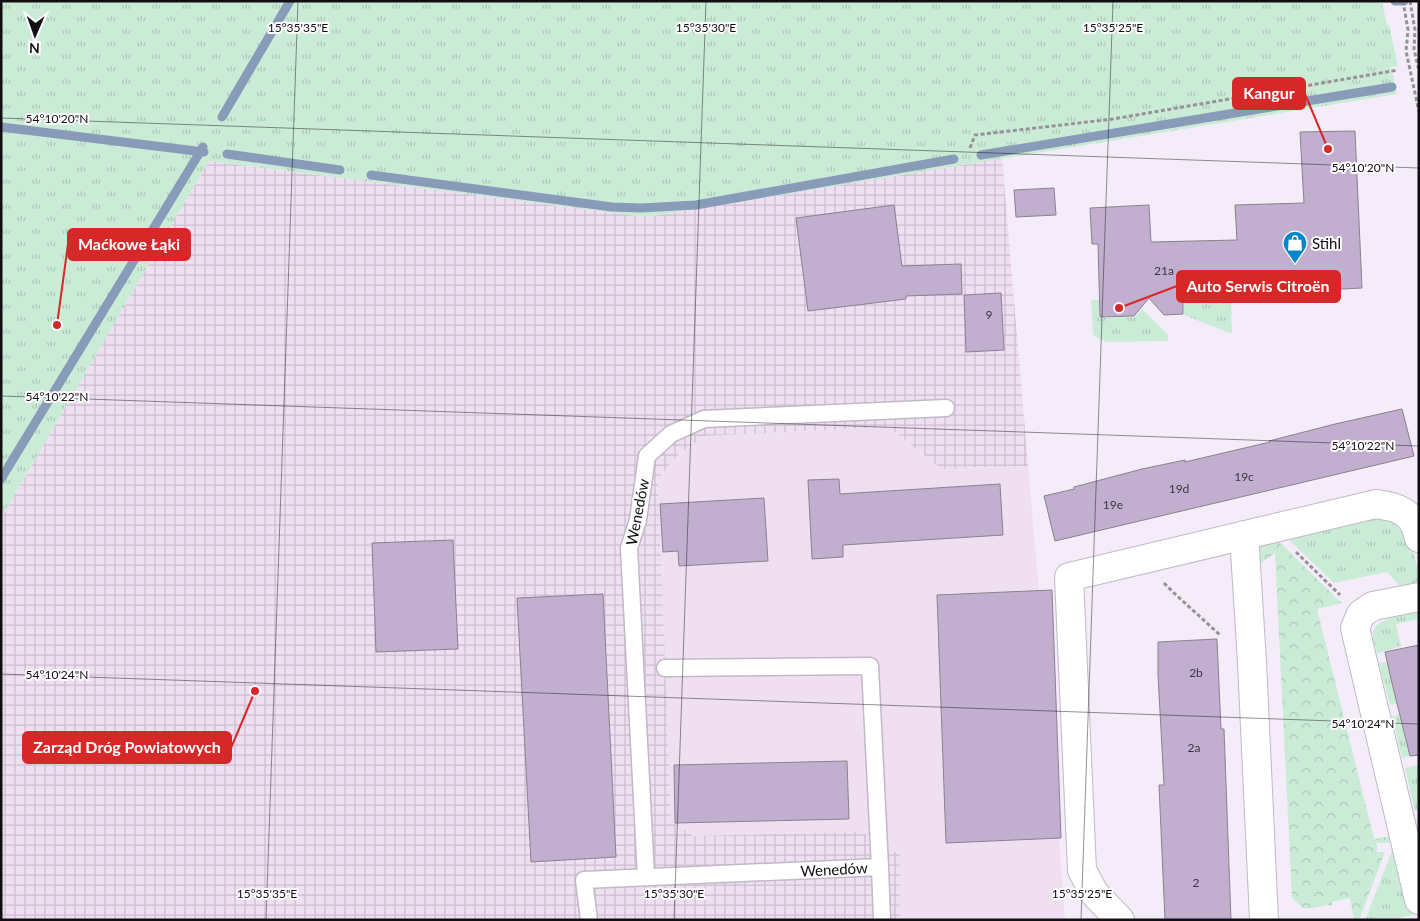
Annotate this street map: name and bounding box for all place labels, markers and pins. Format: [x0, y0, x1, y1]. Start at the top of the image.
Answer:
callout: Kangur [1233, 78, 1305, 109]
callout: Maćkowe Łąki [68, 229, 190, 260]
shop icon: Stihl [1282, 230, 1308, 264]
place label: Stihl [1312, 234, 1341, 252]
callout: Auto Serwis Citroën [1177, 271, 1340, 302]
callout: Zarząd Dróg Powiatowych [23, 732, 231, 763]

